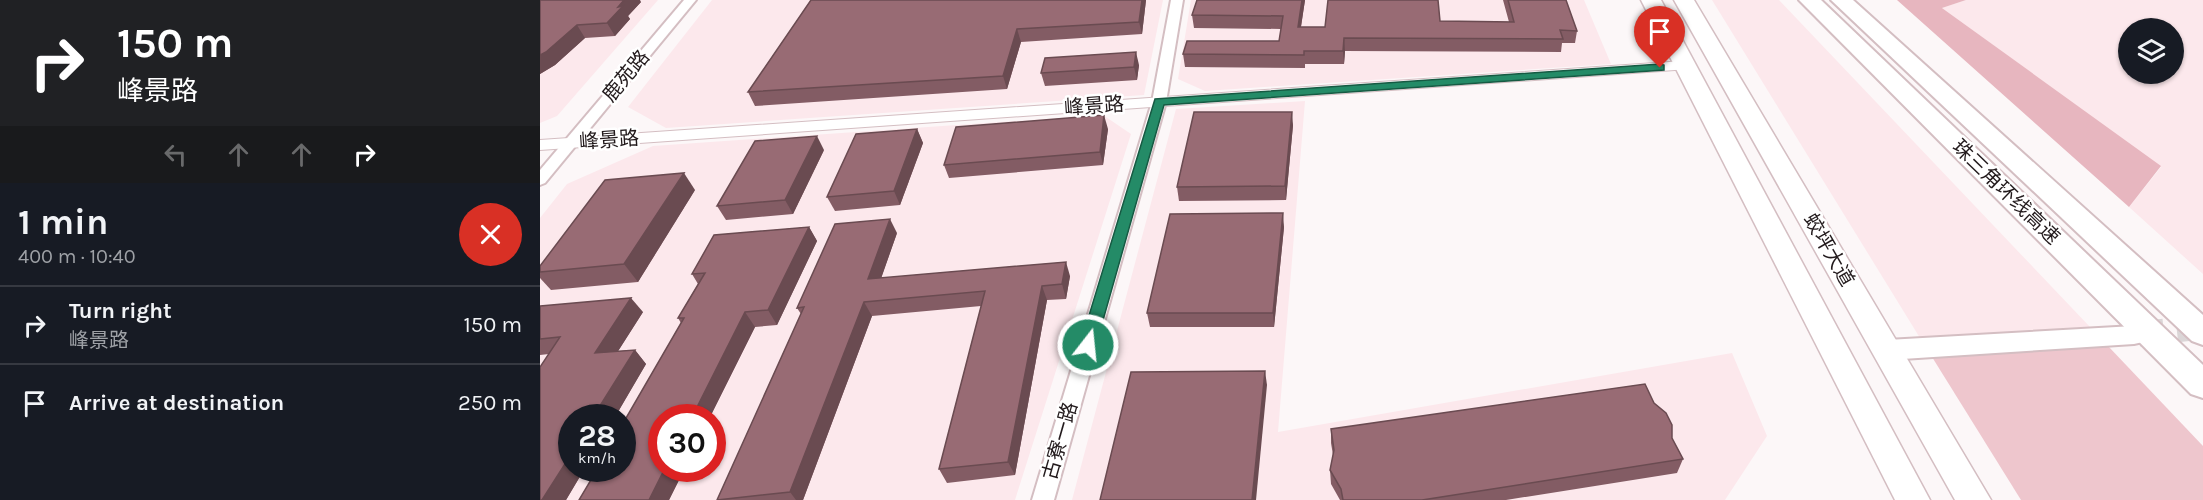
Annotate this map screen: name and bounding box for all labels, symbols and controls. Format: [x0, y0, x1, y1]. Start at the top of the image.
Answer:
pin [1634, 6, 1685, 68]
icon: arrive [1643, 15, 1676, 48]
text: 150 m [117, 18, 233, 68]
map controls [2118, 18, 2184, 84]
button: layers [2118, 18, 2184, 84]
icon: right [18, 24, 96, 102]
street label: 鹿苑路 [598, 46, 654, 106]
text: 峰景路 [117, 75, 198, 107]
street label: 峰景路 [1063, 92, 1125, 120]
street label: 峰景路 [578, 126, 640, 154]
street label: 珠三角环线高速 [1948, 135, 2064, 249]
icon: left [159, 138, 192, 171]
icon: ahead [222, 138, 255, 171]
icon: ahead [285, 138, 318, 171]
icon: right [348, 138, 381, 171]
text: 1 min [18, 201, 108, 243]
button: close [459, 203, 522, 266]
street label: 蛟坪大道 [1799, 210, 1859, 290]
text: 400 m · 10:40 [18, 245, 136, 268]
text: Turn right [69, 298, 172, 324]
icon: right [18, 309, 51, 342]
text: 150 m [463, 312, 522, 338]
position arrow [1056, 313, 1120, 377]
text: 峰景路 [69, 329, 129, 352]
icon: arrive [18, 387, 51, 420]
text: Arrive at destination [69, 390, 284, 416]
text: 250 m [458, 390, 522, 416]
street label: 古寮一路 [1038, 399, 1082, 483]
speed limit sign: 30 [648, 404, 726, 482]
text: 28 [578, 418, 616, 454]
text: km/h [578, 449, 616, 467]

